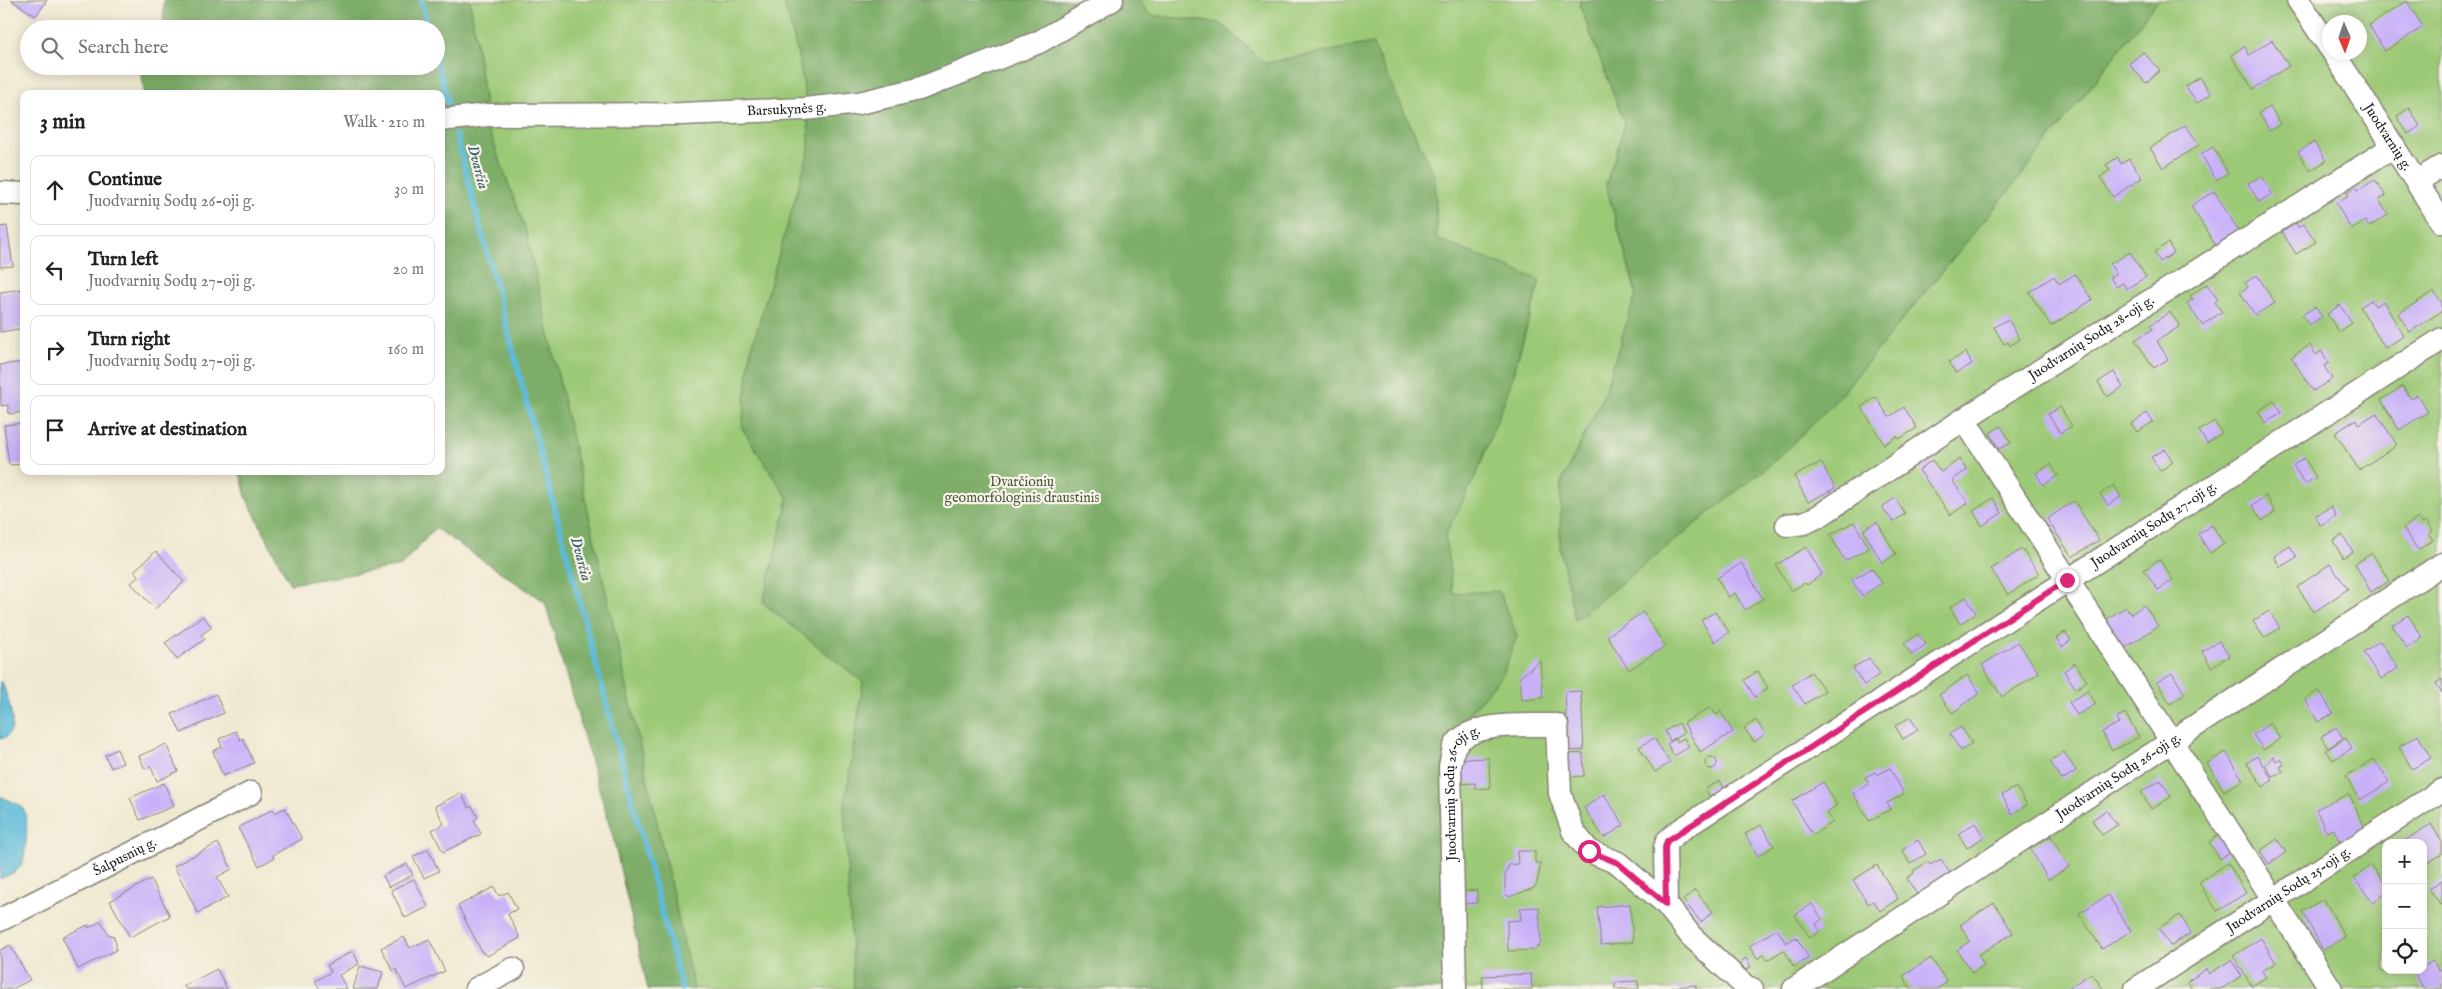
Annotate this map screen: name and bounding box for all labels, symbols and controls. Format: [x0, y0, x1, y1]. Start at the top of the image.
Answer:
north arrow [2322, 15, 2367, 60]
search box [20, 20, 445, 75]
icon: search [38, 34, 66, 62]
text: Search here [78, 36, 169, 60]
street label: Barsukynės g. [747, 98, 827, 120]
street label: Juodvarnių g. [2358, 98, 2416, 174]
text: 3 min [40, 109, 85, 136]
text: Walk · 210 m [343, 113, 425, 133]
water label: Dvarčia [463, 143, 493, 191]
text: Continue [88, 168, 162, 192]
icon: ahead [41, 176, 69, 204]
text: 30 m [394, 180, 424, 200]
text: Juodvarnių Sodų 26-oji g. [88, 192, 255, 212]
text: Turn left [88, 248, 159, 272]
icon: left [41, 256, 69, 284]
text: 20 m [393, 260, 424, 280]
text: Juodvarnių Sodų 27-oji g. [88, 272, 255, 292]
street label: Juodvarnių Sodų 28-oji g. [2023, 292, 2158, 386]
text: Turn right [88, 328, 170, 352]
icon: right [41, 336, 69, 364]
text: 160 m [388, 340, 424, 360]
text: Juodvarnių Sodų 27-oji g. [88, 352, 255, 372]
icon: arrive [41, 416, 69, 444]
text: Arrive at destination [88, 418, 247, 442]
park label: Dvarčionių geomorfologinis draustinis [945, 473, 1099, 507]
street label: Juodvarnių Sodų 27-oji g. [2086, 477, 2220, 573]
water label: Dvarčia [566, 535, 596, 583]
route end [2056, 569, 2079, 592]
street label: Juodvarnių Sodų 26-oji g. [1441, 721, 1482, 863]
street label: Juodvarnių Sodų 26-oji g. [2051, 729, 2184, 825]
street label: Šalpusnių g. [90, 833, 160, 880]
map controls [2382, 839, 2427, 974]
button: + [2382, 839, 2427, 884]
route start [1578, 840, 1601, 863]
street label: Juodvarnių Sodų 25-oji g. [2221, 843, 2354, 938]
button: − [2382, 884, 2427, 929]
button: locate [2382, 929, 2427, 974]

